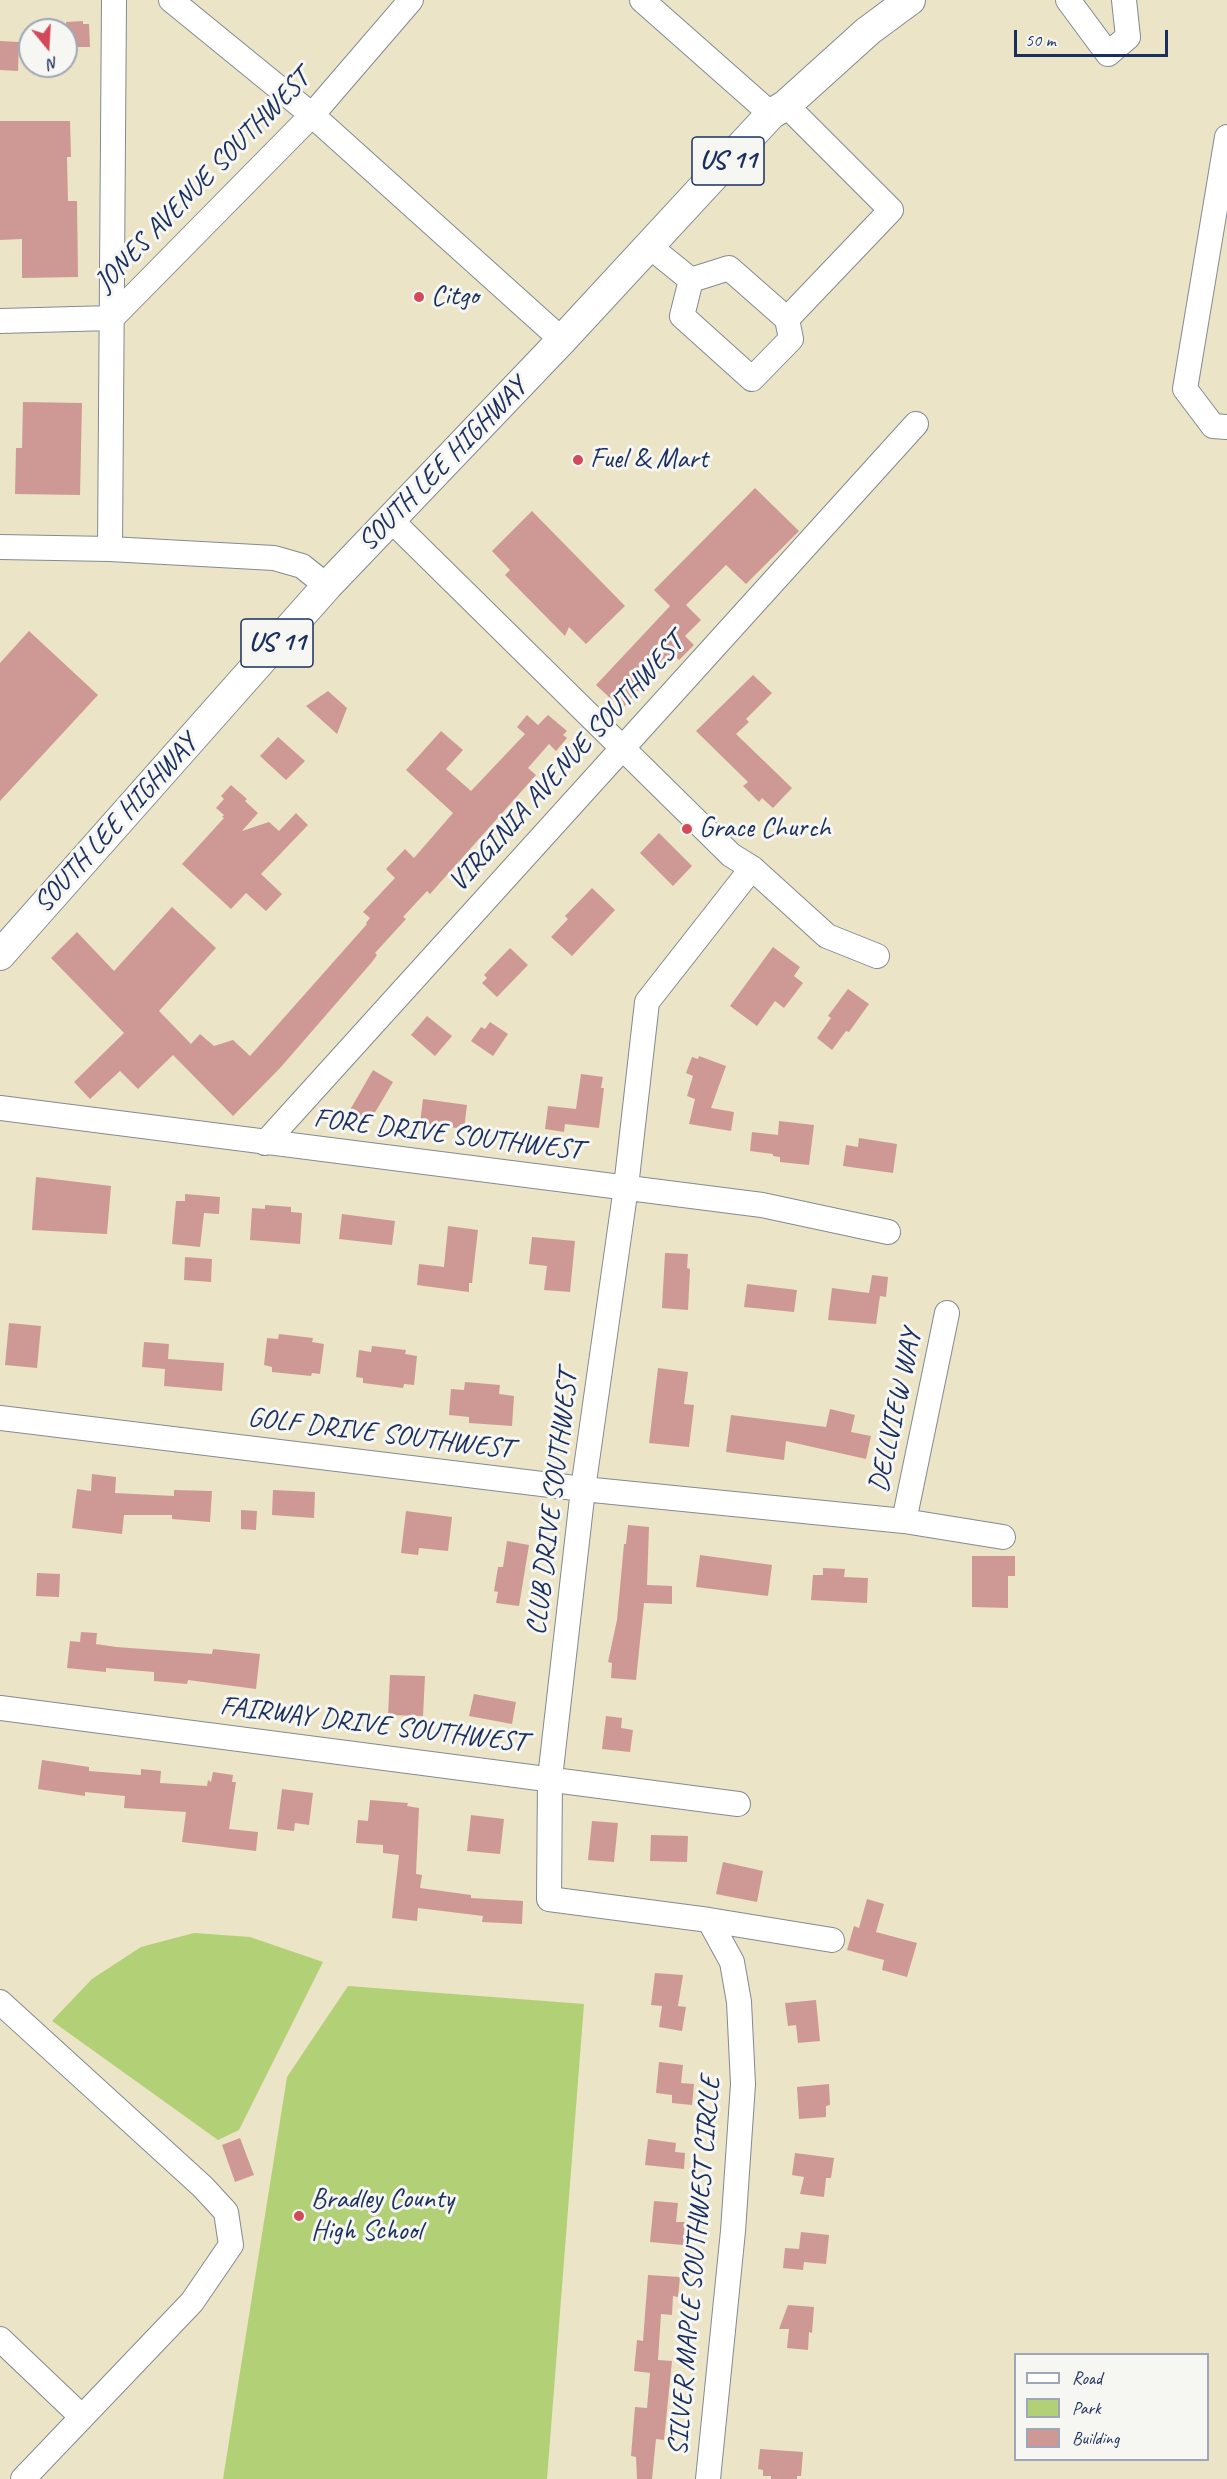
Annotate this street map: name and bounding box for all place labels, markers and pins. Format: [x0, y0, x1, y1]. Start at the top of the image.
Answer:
place label: Citgo [431, 280, 479, 314]
marker: Citgo [412, 290, 426, 304]
place label: Fuel & Mart [590, 443, 708, 477]
marker: Fuel & Mart [571, 453, 585, 467]
place label: Grace Church [699, 812, 831, 846]
marker: Grace Church [680, 822, 694, 836]
place label: Bradley County High School [311, 2183, 454, 2249]
marker: Bradley County High School [292, 2209, 306, 2223]

